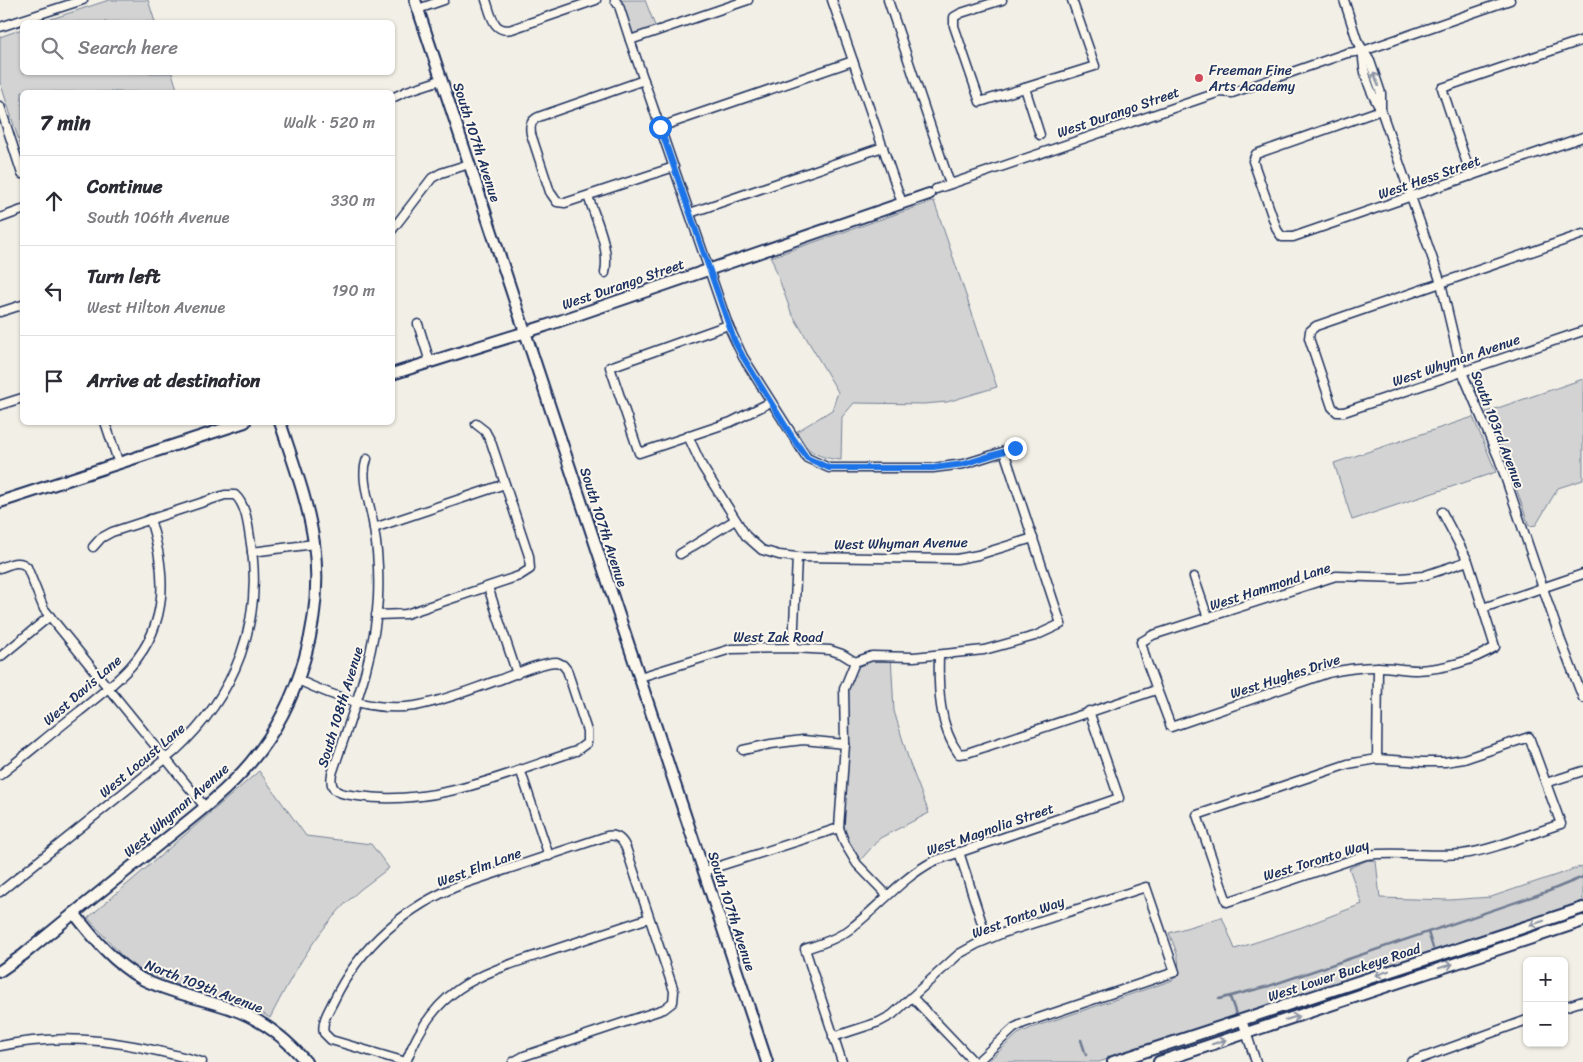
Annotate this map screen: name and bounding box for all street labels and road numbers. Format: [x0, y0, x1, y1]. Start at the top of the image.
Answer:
street label: South 107th Avenue [445, 79, 508, 206]
street label: West Durango Street [1053, 80, 1183, 145]
street label: West Hess Street [1375, 148, 1484, 207]
street label: West Durango Street [558, 252, 688, 317]
street label: West Whyman Avenue [1389, 327, 1524, 394]
street label: South 103rd Avenue [1464, 367, 1532, 492]
street label: South 107th Avenue [572, 464, 635, 591]
street label: West Whyman Avenue [834, 530, 968, 557]
street label: West Hammond Lane [1206, 555, 1334, 618]
street label: West Zak Road [733, 625, 824, 650]
street label: South 108th Avenue [310, 643, 371, 771]
street label: West Hughes Drive [1227, 647, 1343, 706]
street label: West Davis Lane [37, 649, 128, 732]
street label: West Locust Lane [93, 716, 191, 804]
street label: West Whyman Avenue [118, 757, 235, 864]
street label: West Magnolia Street [923, 796, 1057, 863]
street label: West Toronto Way [1260, 832, 1373, 888]
street label: West Elm Lane [433, 841, 525, 894]
street label: South 107th Avenue [700, 848, 763, 975]
street label: West Tonto Way [968, 889, 1069, 946]
street label: West Lower Buckeye Road [1265, 935, 1425, 1009]
street label: North 109th Avenue [141, 952, 267, 1021]

